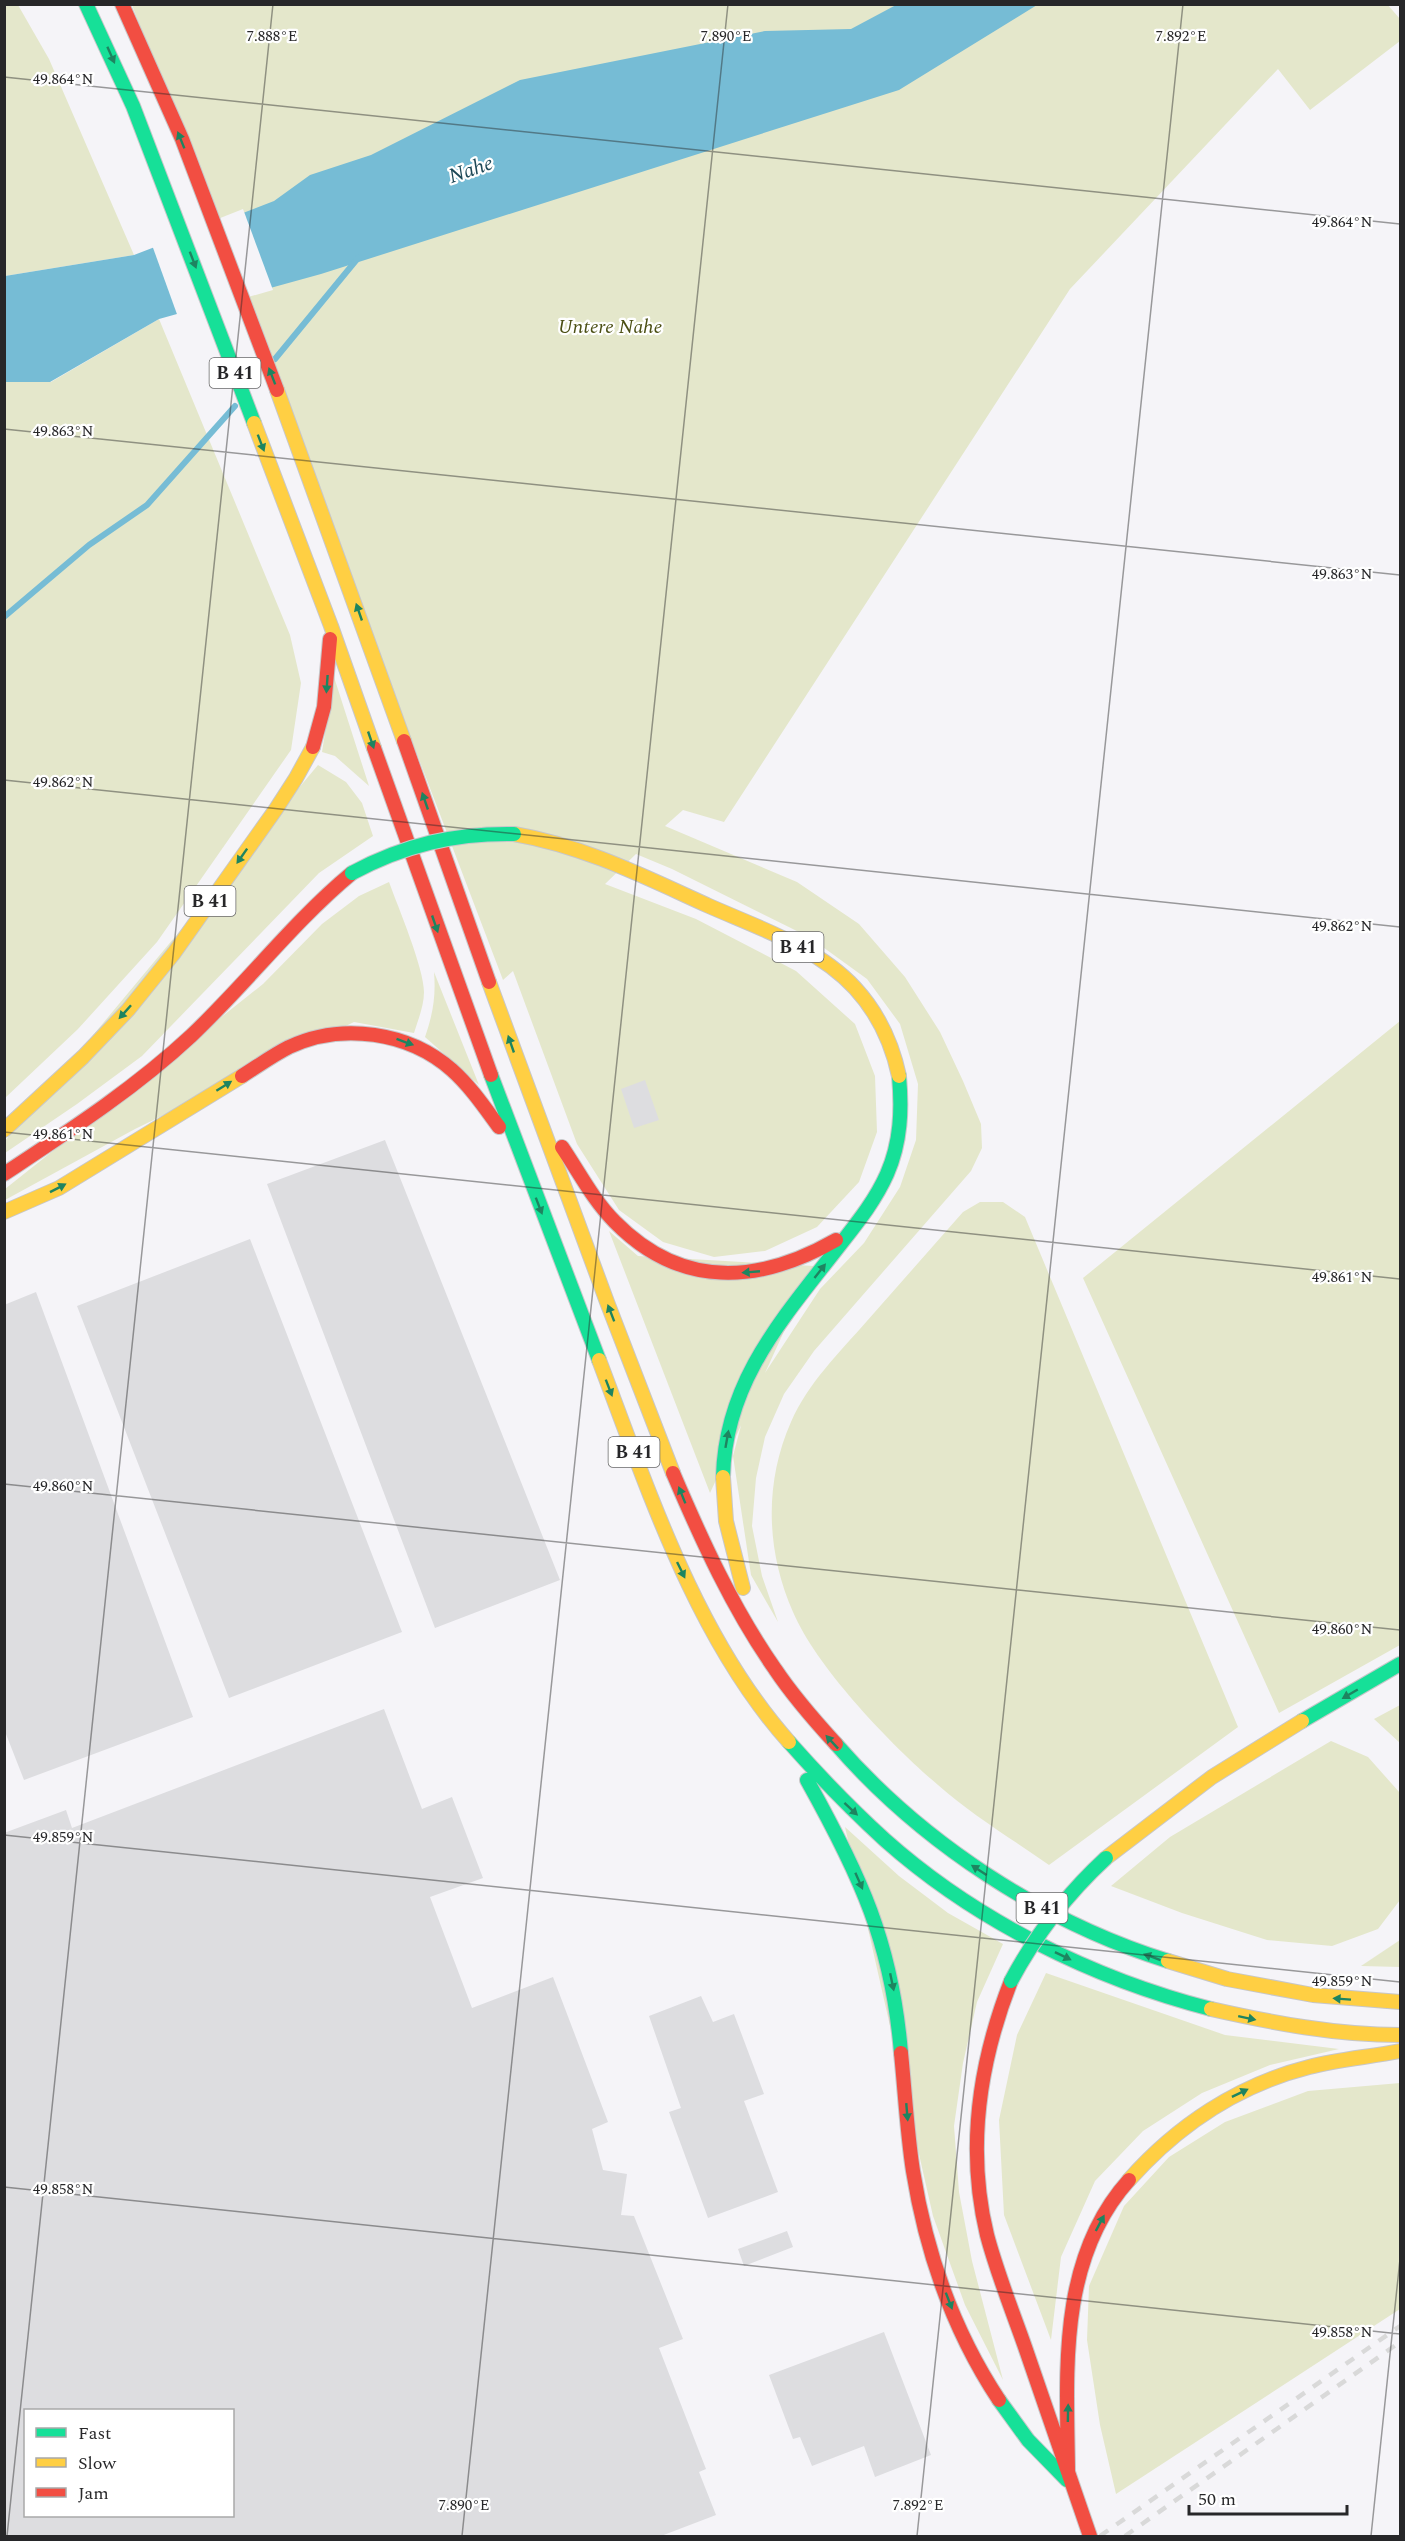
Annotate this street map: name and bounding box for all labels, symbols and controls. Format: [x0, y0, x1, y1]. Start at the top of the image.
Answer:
text: 7.888°E [246, 25, 298, 48]
text: 7.890°E [700, 25, 752, 48]
text: 7.892°E [1155, 25, 1207, 48]
one-way arrow [106, 46, 116, 64]
text: 49.864°N [33, 68, 93, 91]
one-way arrow [176, 130, 186, 148]
water label: Nahe [444, 147, 498, 193]
text: 49.864°N [1312, 211, 1372, 234]
one-way arrow [188, 251, 198, 269]
park label: Untere Nahe [558, 312, 662, 342]
road number: B 41 [210, 358, 260, 388]
one-way arrow [266, 366, 276, 384]
text: 49.863°N [33, 420, 93, 443]
one-way arrow [256, 434, 266, 452]
text: 49.863°N [1312, 563, 1372, 586]
one-way arrow [353, 603, 363, 621]
one-way arrow [322, 675, 331, 694]
one-way arrow [366, 731, 376, 749]
text: 49.862°N [33, 771, 93, 794]
one-way arrow [420, 792, 430, 810]
one-way arrow [236, 848, 248, 864]
road number: B 41 [184, 886, 236, 916]
text: 49.862°N [1312, 915, 1372, 938]
one-way arrow [431, 916, 441, 934]
road number: B 41 [772, 932, 824, 962]
one-way arrow [118, 1005, 132, 1020]
one-way arrow [505, 1035, 515, 1053]
one-way arrow [396, 1038, 414, 1048]
one-way arrow [216, 1080, 232, 1091]
text: 49.861°N [33, 1123, 93, 1146]
one-way arrow [49, 1183, 66, 1192]
one-way arrow [535, 1198, 545, 1216]
one-way arrow [814, 1263, 826, 1279]
text: 49.861°N [1312, 1266, 1372, 1289]
one-way arrow [741, 1267, 760, 1277]
one-way arrow [606, 1304, 615, 1322]
one-way arrow [605, 1380, 615, 1398]
one-way arrow [722, 1429, 731, 1448]
road number: B 41 [608, 1437, 660, 1467]
text: 49.860°N [33, 1475, 93, 1498]
one-way arrow [677, 1486, 686, 1504]
one-way arrow [677, 1561, 686, 1578]
text: 49.860°N [1312, 1618, 1372, 1641]
one-way arrow [1342, 1688, 1358, 1699]
one-way arrow [826, 1735, 839, 1750]
one-way arrow [844, 1802, 858, 1816]
text: 49.859°N [33, 1826, 93, 1849]
one-way arrow [971, 1864, 987, 1876]
one-way arrow [854, 1872, 864, 1890]
road number: B 41 [1016, 1893, 1068, 1923]
one-way arrow [1054, 1951, 1071, 1960]
one-way arrow [1143, 1952, 1161, 1962]
text: 49.859°N [1312, 1970, 1372, 1993]
one-way arrow [888, 1973, 897, 1992]
one-way arrow [1333, 1994, 1352, 2004]
one-way arrow [1238, 2013, 1256, 2023]
one-way arrow [1231, 2088, 1248, 2097]
one-way arrow [902, 2102, 911, 2121]
text: 49.858°N [33, 2178, 93, 2201]
one-way arrow [1095, 2215, 1104, 2232]
one-way arrow [945, 2292, 955, 2310]
text: 49.858°N [1312, 2321, 1372, 2344]
one-way arrow [1063, 2404, 1073, 2423]
legend [24, 2409, 234, 2517]
text: Fast [78, 2420, 111, 2447]
text: Slow [78, 2450, 117, 2477]
scale bar [1189, 2478, 1346, 2516]
text: Jam [78, 2480, 109, 2507]
text: 50 m [1198, 2486, 1236, 2513]
text: 7.890°E [438, 2494, 490, 2517]
text: 7.892°E [892, 2494, 944, 2517]

